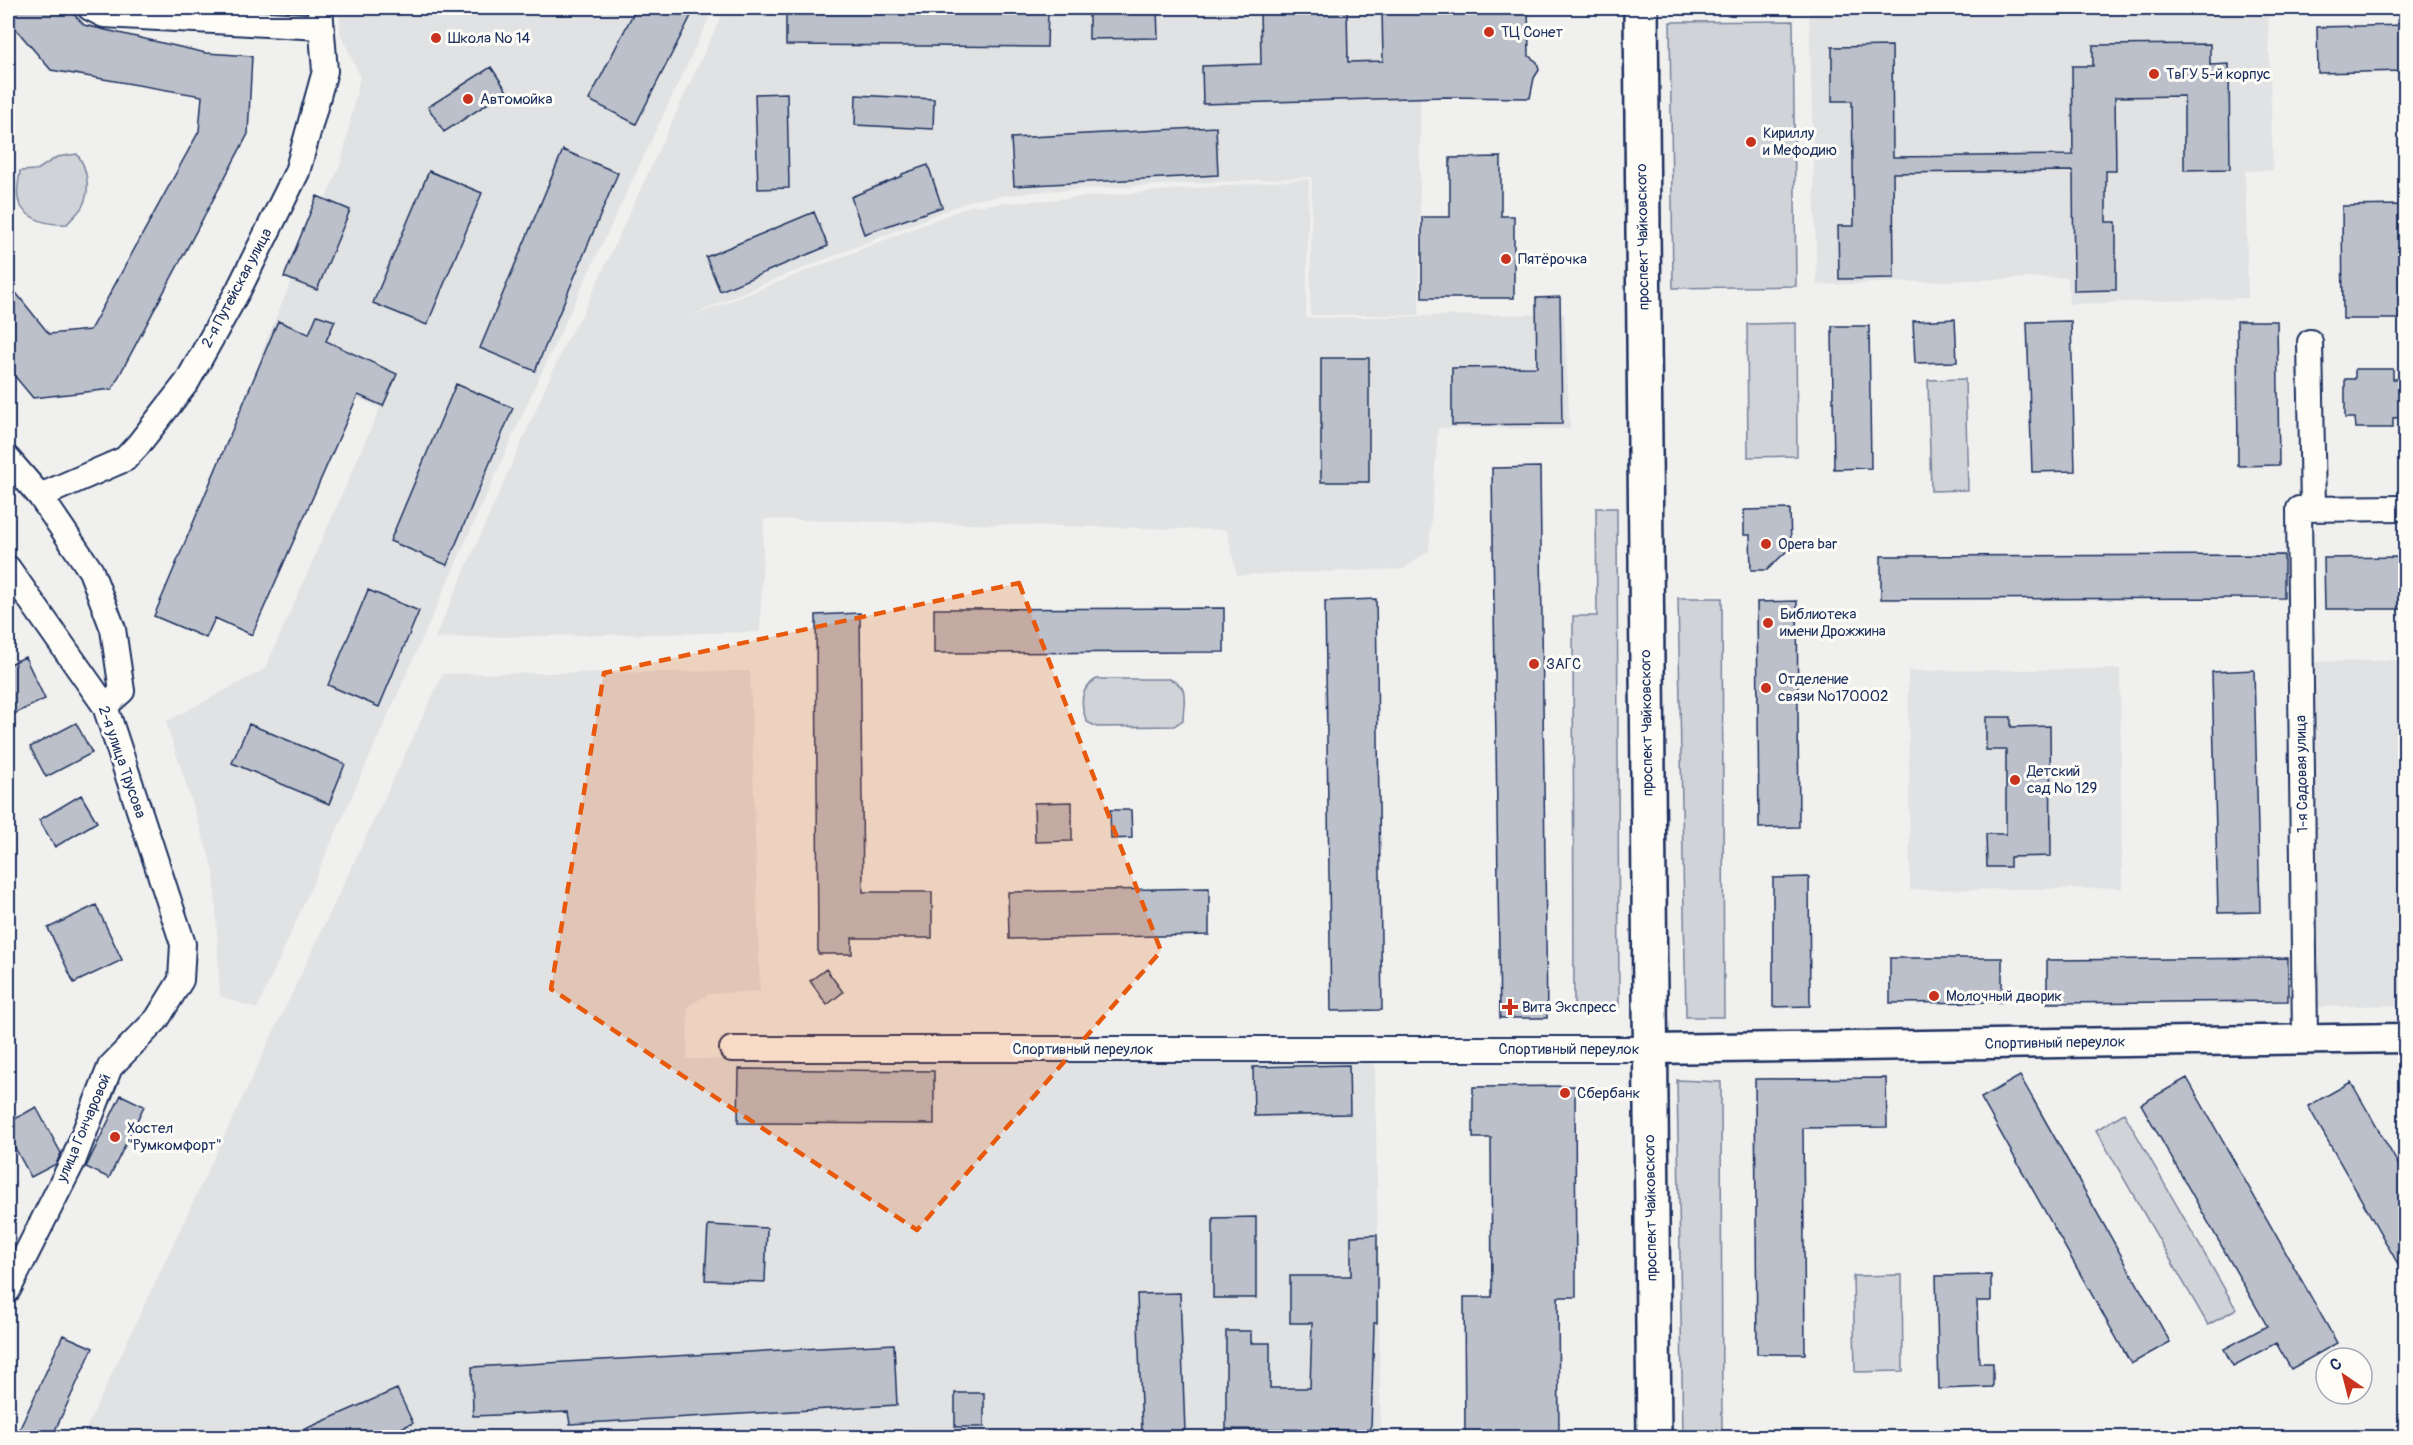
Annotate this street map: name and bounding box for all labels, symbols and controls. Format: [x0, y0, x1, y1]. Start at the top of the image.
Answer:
place label: ТЦ Сонет [1501, 23, 1563, 42]
marker: ТЦ Сонет [1482, 25, 1496, 39]
place label: Школа № 14 [448, 29, 531, 48]
marker: Школа № 14 [429, 31, 443, 45]
place label: ТвГУ 5-й корпус [2166, 65, 2271, 84]
marker: ТвГУ 5-й корпус [2147, 67, 2161, 81]
place label: Автомойка [480, 90, 553, 109]
marker: Автомойка [461, 92, 475, 106]
place label: Кириллу и Мефодию [1763, 124, 1837, 160]
marker: Кириллу и Мефодию [1744, 135, 1758, 149]
street label: проспект Чайковского [1632, 163, 1654, 311]
street label: 2-я Путейская улица [197, 225, 277, 351]
place label: Пятёрочка [1518, 250, 1587, 269]
marker: Пятёрочка [1499, 252, 1513, 266]
place label: Opera bar [1778, 535, 1838, 554]
marker: Opera bar [1759, 537, 1773, 551]
place label: Библиотека имени Дрожжина [1780, 605, 1886, 641]
marker: Библиотека имени Дрожжина [1761, 616, 1775, 630]
street label: проспект Чайковского [1636, 649, 1658, 797]
place label: ЗАГС [1546, 655, 1581, 674]
marker: ЗАГС [1527, 657, 1541, 671]
place label: Отделение связи №170002 [1778, 670, 1888, 706]
marker: Отделение связи №170002 [1759, 681, 1773, 695]
street label: 2-я улица Трусова [94, 703, 150, 821]
street label: 1-я Садовая улица [2291, 715, 2313, 833]
place label: Детский сад № 129 [2026, 762, 2097, 798]
marker: Детский сад № 129 [2008, 773, 2022, 787]
place label: Молочный дворик [1946, 987, 2062, 1006]
marker: Молочный дворик [1927, 989, 1941, 1003]
place label: Вита Экспресс [1522, 998, 1617, 1017]
marker: Вита Экспресс [1503, 1000, 1517, 1014]
street label: Спортивный переулок [1984, 1032, 2126, 1054]
street label: Спортивный переулок [1013, 1040, 1154, 1059]
street label: Спортивный переулок [1499, 1040, 1640, 1059]
street label: улица Гончаровой [52, 1071, 115, 1186]
place label: Сбербанк [1577, 1084, 1640, 1103]
marker: Сбербанк [1558, 1086, 1572, 1100]
place label: Хостел "Румкомфорт" [127, 1119, 222, 1155]
marker: Хостел "Румкомфорт" [108, 1130, 122, 1144]
street label: проспект Чайковского [1640, 1134, 1662, 1282]
north arrow [2314, 1346, 2374, 1406]
text: С [2326, 1353, 2346, 1376]

